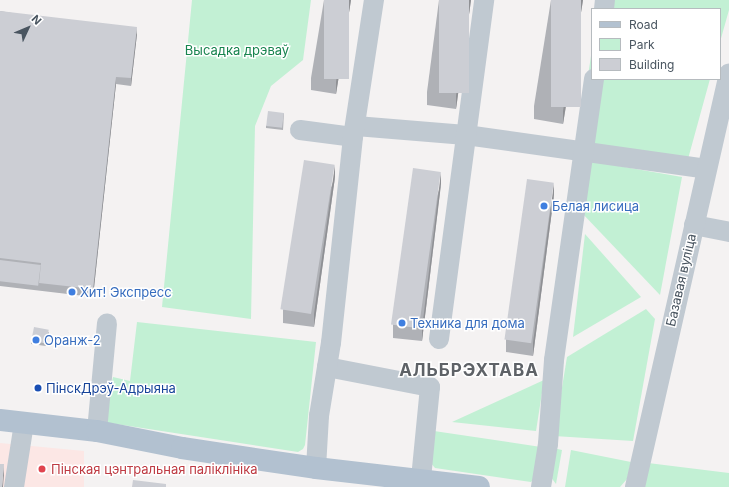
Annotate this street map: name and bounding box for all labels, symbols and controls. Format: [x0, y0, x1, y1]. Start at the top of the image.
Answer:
north arrow [8, 8, 48, 48]
legend [591, 8, 721, 80]
text: N [29, 12, 45, 28]
text: Road [629, 17, 658, 32]
text: Park [629, 37, 655, 52]
park label: Высадка дрэваў [185, 42, 289, 58]
text: Building [629, 57, 674, 72]
place label: Белая лисица [552, 198, 639, 214]
marker: Белая лисица [539, 201, 549, 211]
street label: Базавая вуліца [663, 232, 699, 328]
place label: Хит! Экспресс [80, 284, 172, 300]
marker: Хит! Экспресс [67, 287, 77, 297]
place label: Техника для дома [410, 315, 525, 331]
marker: Техника для дома [397, 318, 407, 328]
place label: Оранж-2 [44, 332, 101, 348]
marker: Оранж-2 [31, 335, 41, 345]
district label: АЛЬБРЭХТАВА [399, 361, 539, 381]
place label: ПінскДрэў-Адрыяна [46, 380, 176, 396]
marker: ПінскДрэў-Адрыяна [33, 383, 43, 393]
place label: Пінская цэнтральная паліклініка [51, 461, 258, 477]
marker: Пінская цэнтральная паліклініка [36, 463, 48, 475]

